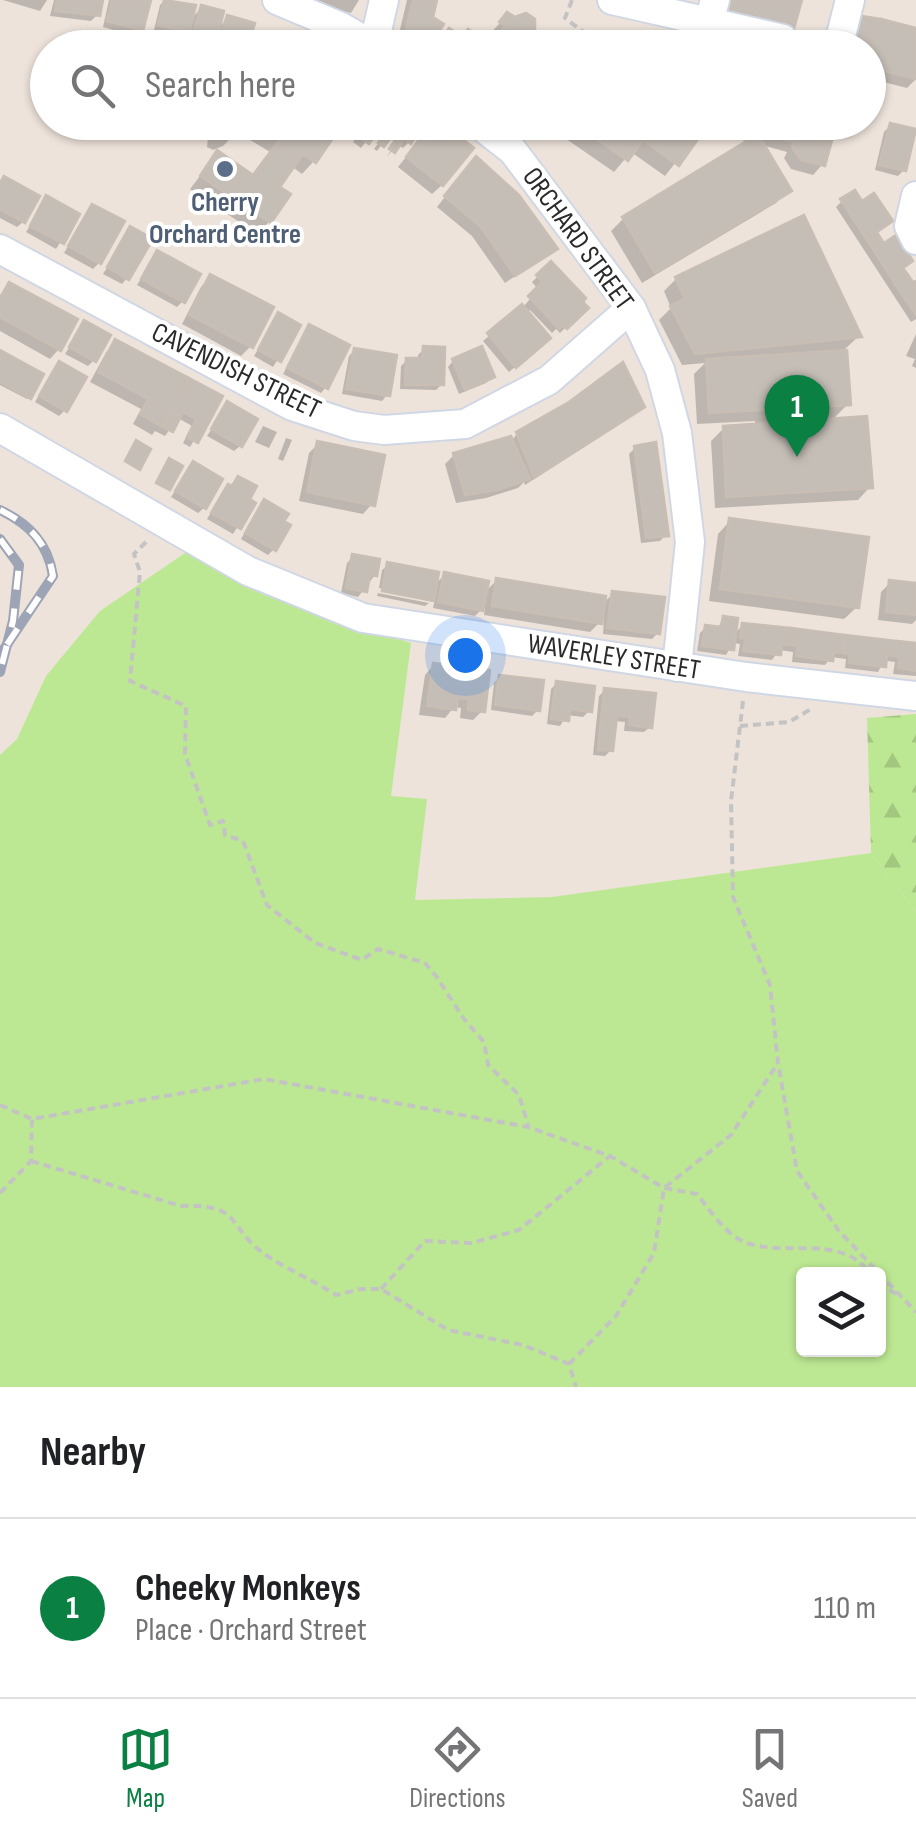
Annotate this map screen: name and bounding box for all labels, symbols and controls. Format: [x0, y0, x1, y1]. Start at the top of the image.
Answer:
search box [30, 30, 886, 140]
icon: search [65, 58, 120, 113]
text: Search here [145, 63, 296, 108]
marker: Cherry Orchard Centre [214, 158, 236, 180]
street label: ORCHARD STREET [515, 161, 641, 317]
place label: Cherry Orchard Centre [149, 186, 301, 251]
street label: CAVENDISH STREET [146, 316, 326, 426]
pin: 1 [764, 374, 830, 457]
street label: WAVERLEY STREET [525, 627, 703, 687]
your location [440, 630, 491, 681]
map controls [796, 1267, 886, 1357]
button: layers [796, 1267, 886, 1357]
text: Nearby [40, 1427, 146, 1478]
text: Cheeky Monkeys [135, 1566, 361, 1611]
text: 1 [66, 1589, 79, 1628]
text: 110 m [814, 1589, 876, 1628]
text: Place · Orchard Street [135, 1611, 367, 1650]
tab: Map [118, 1722, 173, 1815]
tab: Directions [409, 1722, 506, 1815]
tab: Saved [742, 1722, 798, 1815]

